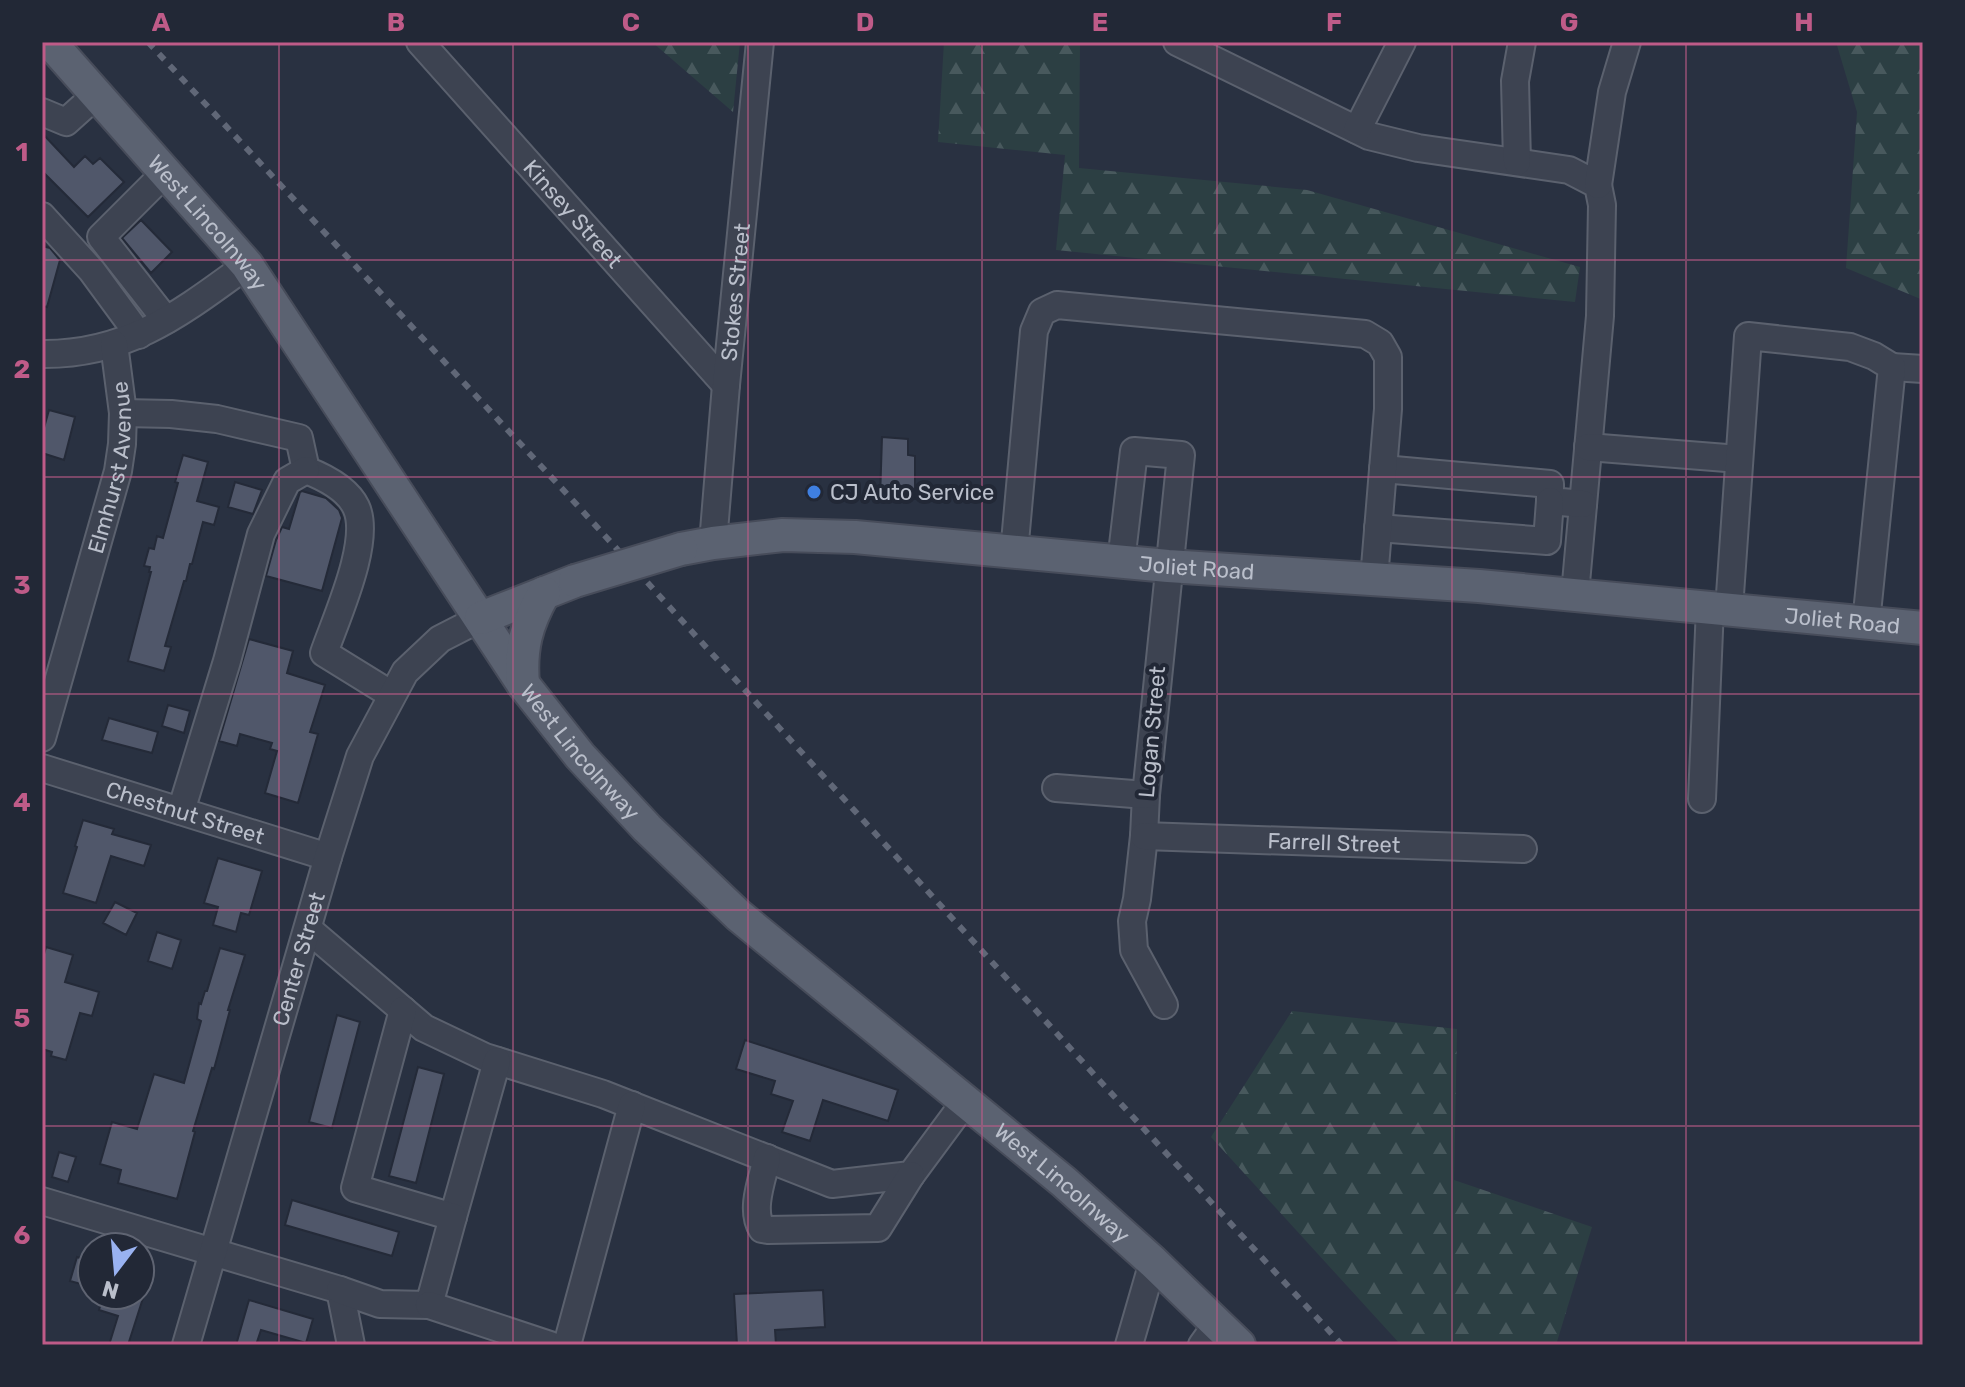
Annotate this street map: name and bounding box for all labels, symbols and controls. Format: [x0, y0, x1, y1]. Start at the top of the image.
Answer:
text: A [152, 7, 171, 38]
text: B [387, 7, 405, 38]
text: C [622, 7, 640, 38]
text: D [856, 7, 874, 38]
text: E [1092, 7, 1108, 38]
text: F [1326, 7, 1342, 38]
text: G [1560, 7, 1578, 38]
text: H [1794, 7, 1814, 38]
text: 1 [16, 137, 28, 168]
street label: West Lincolnway [142, 149, 274, 296]
street label: Kinsey Street [518, 154, 629, 274]
street label: Stokes Street [715, 221, 756, 362]
text: 2 [14, 354, 30, 385]
street label: Elmhurst Avenue [82, 380, 137, 557]
place label: CJ Auto Service [830, 479, 994, 506]
marker: CJ Auto Service [805, 483, 823, 501]
street label: Joliet Road [1138, 550, 1255, 585]
text: 3 [13, 570, 31, 601]
street label: Joliet Road [1783, 601, 1901, 639]
street label: Logan Street [1133, 664, 1171, 799]
street label: West Lincolnway [515, 678, 646, 825]
street label: Chestnut Street [103, 775, 268, 850]
text: 4 [13, 787, 31, 818]
street label: Farrell Street [1267, 827, 1401, 858]
street label: Center Street [266, 889, 331, 1029]
text: 5 [14, 1003, 30, 1034]
street label: West Lincolnway [989, 1117, 1136, 1249]
text: 6 [14, 1220, 31, 1251]
north arrow [76, 1231, 156, 1311]
text: N [99, 1275, 122, 1305]

